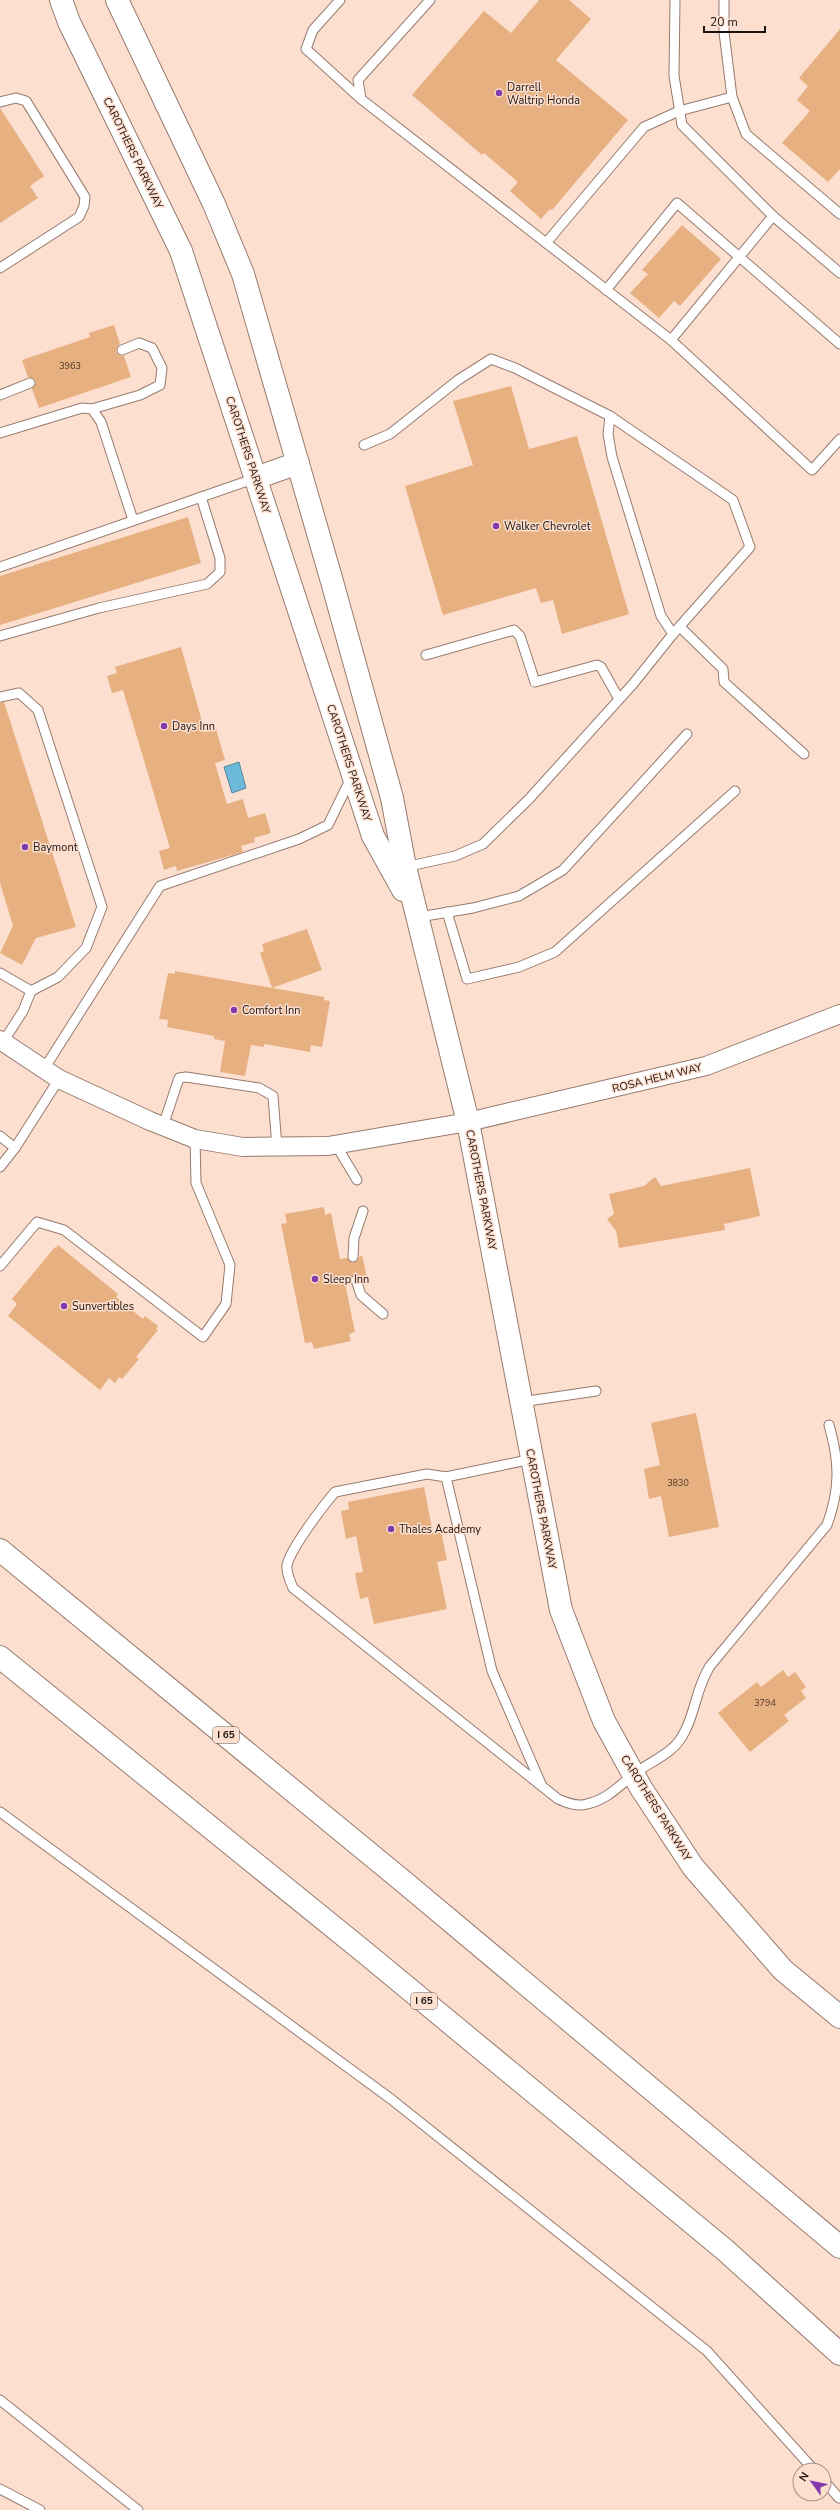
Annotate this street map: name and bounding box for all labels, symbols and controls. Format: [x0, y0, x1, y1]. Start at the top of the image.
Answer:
scale bar [704, 8, 765, 34]
text: 20 m [710, 14, 738, 30]
place label: Darrell Waltrip Honda [507, 80, 580, 108]
marker: Darrell Waltrip Honda [494, 88, 504, 98]
street label: CAROTHERS PARKWAY [99, 95, 167, 212]
house number: 3963 [59, 360, 81, 372]
street label: CAROTHERS PARKWAY [222, 394, 274, 516]
place label: Walker Chevrolet [504, 519, 591, 534]
marker: Walker Chevrolet [491, 521, 501, 531]
street label: CAROTHERS PARKWAY [323, 702, 375, 824]
place label: Days Inn [172, 719, 215, 734]
marker: Days Inn [159, 721, 169, 731]
place label: Baymont [33, 840, 78, 855]
marker: Baymont [20, 842, 30, 852]
place label: Comfort Inn [242, 1003, 300, 1018]
marker: Comfort Inn [229, 1005, 239, 1015]
street label: ROSA HELM WAY [611, 1060, 704, 1096]
street label: CAROTHERS PARKWAY [462, 1128, 500, 1252]
place label: Sleep Inn [323, 1272, 369, 1287]
marker: Sleep Inn [310, 1274, 320, 1284]
place label: Sunvertibles [72, 1299, 134, 1314]
marker: Sunvertibles [59, 1301, 69, 1311]
street label: CAROTHERS PARKWAY [522, 1447, 560, 1571]
house number: 3830 [667, 1477, 689, 1489]
place label: Thales Academy [399, 1522, 481, 1537]
marker: Thales Academy [386, 1524, 396, 1534]
house number: 3794 [754, 1697, 776, 1709]
road number: I 65 [213, 1727, 239, 1743]
street label: CAROTHERS PARKWAY [617, 1752, 695, 1864]
road number: I 65 [411, 1993, 437, 2009]
north arrow [792, 2462, 832, 2502]
text: N [796, 2469, 813, 2484]

